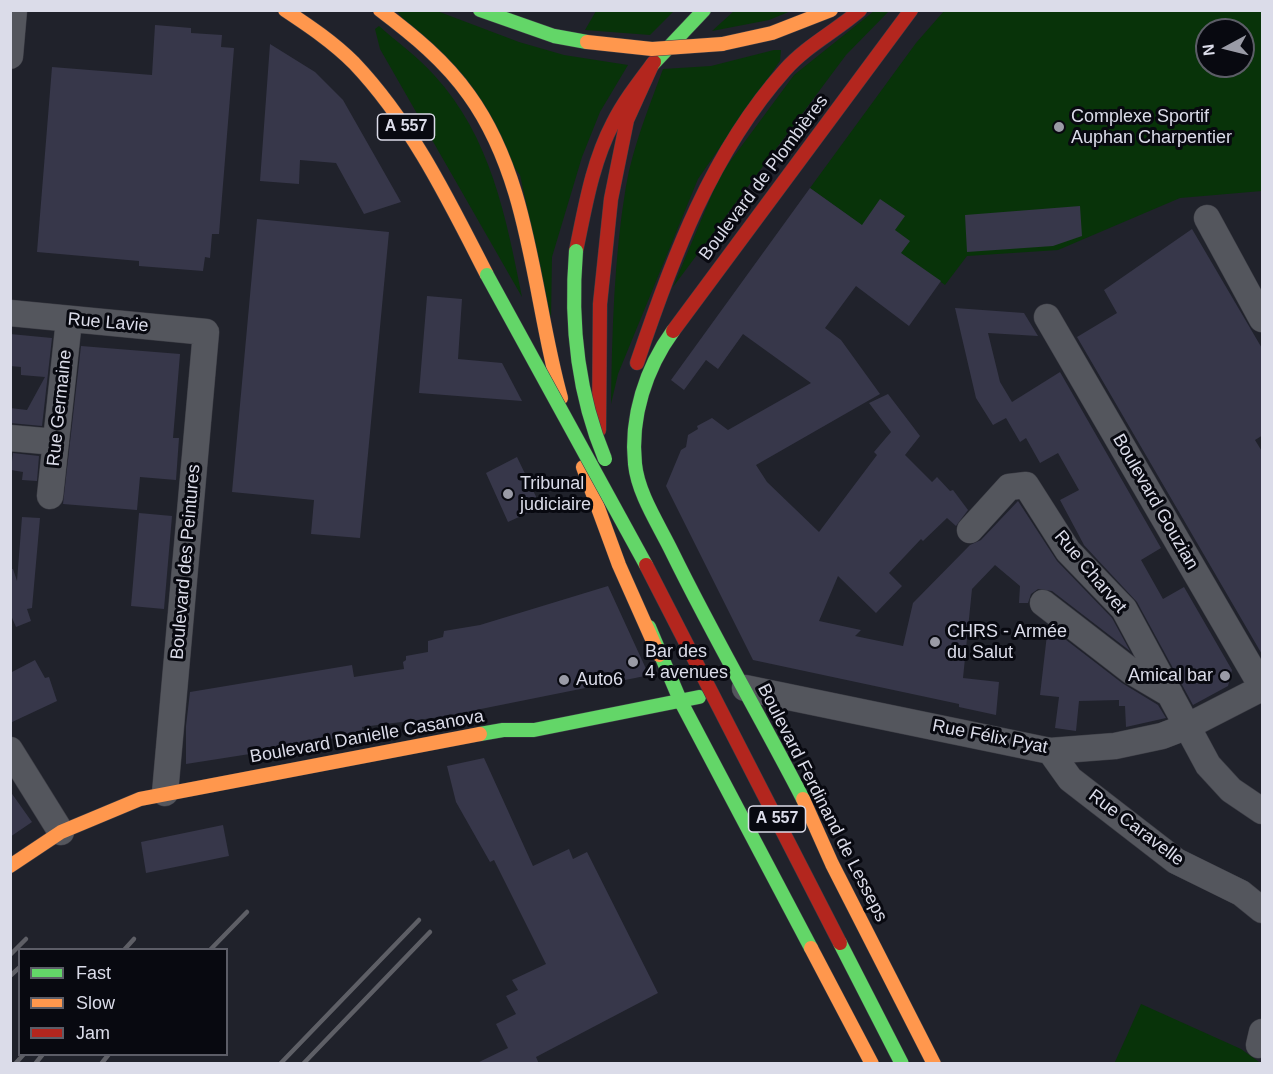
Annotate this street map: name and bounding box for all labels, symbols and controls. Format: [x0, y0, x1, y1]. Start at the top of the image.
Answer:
north arrow [1195, 18, 1255, 78]
text: N [1199, 43, 1218, 57]
street label: Boulevard de Plombières [695, 91, 833, 265]
place label: Complexe Sportif Auphan Charpentier [1071, 106, 1232, 148]
road number: A 557 [378, 114, 434, 140]
marker: Complexe Sportif Auphan Charpentier [1052, 120, 1066, 134]
street label: Rue Lavie [67, 309, 149, 337]
street label: Rue Germaine [43, 349, 77, 467]
street label: Boulevard Gouzian [1107, 430, 1203, 574]
street label: Boulevard des Peintures [167, 463, 205, 661]
place label: Tribunal judiciaire [520, 473, 591, 516]
marker: Tribunal judiciaire [501, 487, 515, 501]
street label: Rue Charvet [1049, 526, 1131, 618]
place label: CHRS - Armée du Salut [947, 621, 1067, 664]
marker: CHRS - Armée du Salut [928, 635, 942, 649]
place label: Bar des 4 avenues [645, 641, 728, 684]
marker: Bar des 4 avenues [626, 655, 640, 669]
place label: Amical bar [1128, 665, 1213, 687]
place label: Auto6 [576, 669, 623, 691]
marker: Amical bar [1218, 669, 1232, 683]
marker: Auto6 [557, 673, 571, 687]
street label: Boulevard Ferdinand de Lesseps [752, 680, 892, 926]
street label: Boulevard Danielle Casanova [248, 706, 486, 768]
street label: Rue Félix Pyat [930, 715, 1050, 759]
street label: Rue Caravelle [1084, 785, 1188, 871]
road number: A 557 [748, 806, 806, 832]
legend [18, 948, 228, 1056]
text: Fast [76, 963, 111, 983]
text: Slow [76, 993, 115, 1013]
text: Jam [76, 1023, 110, 1043]

